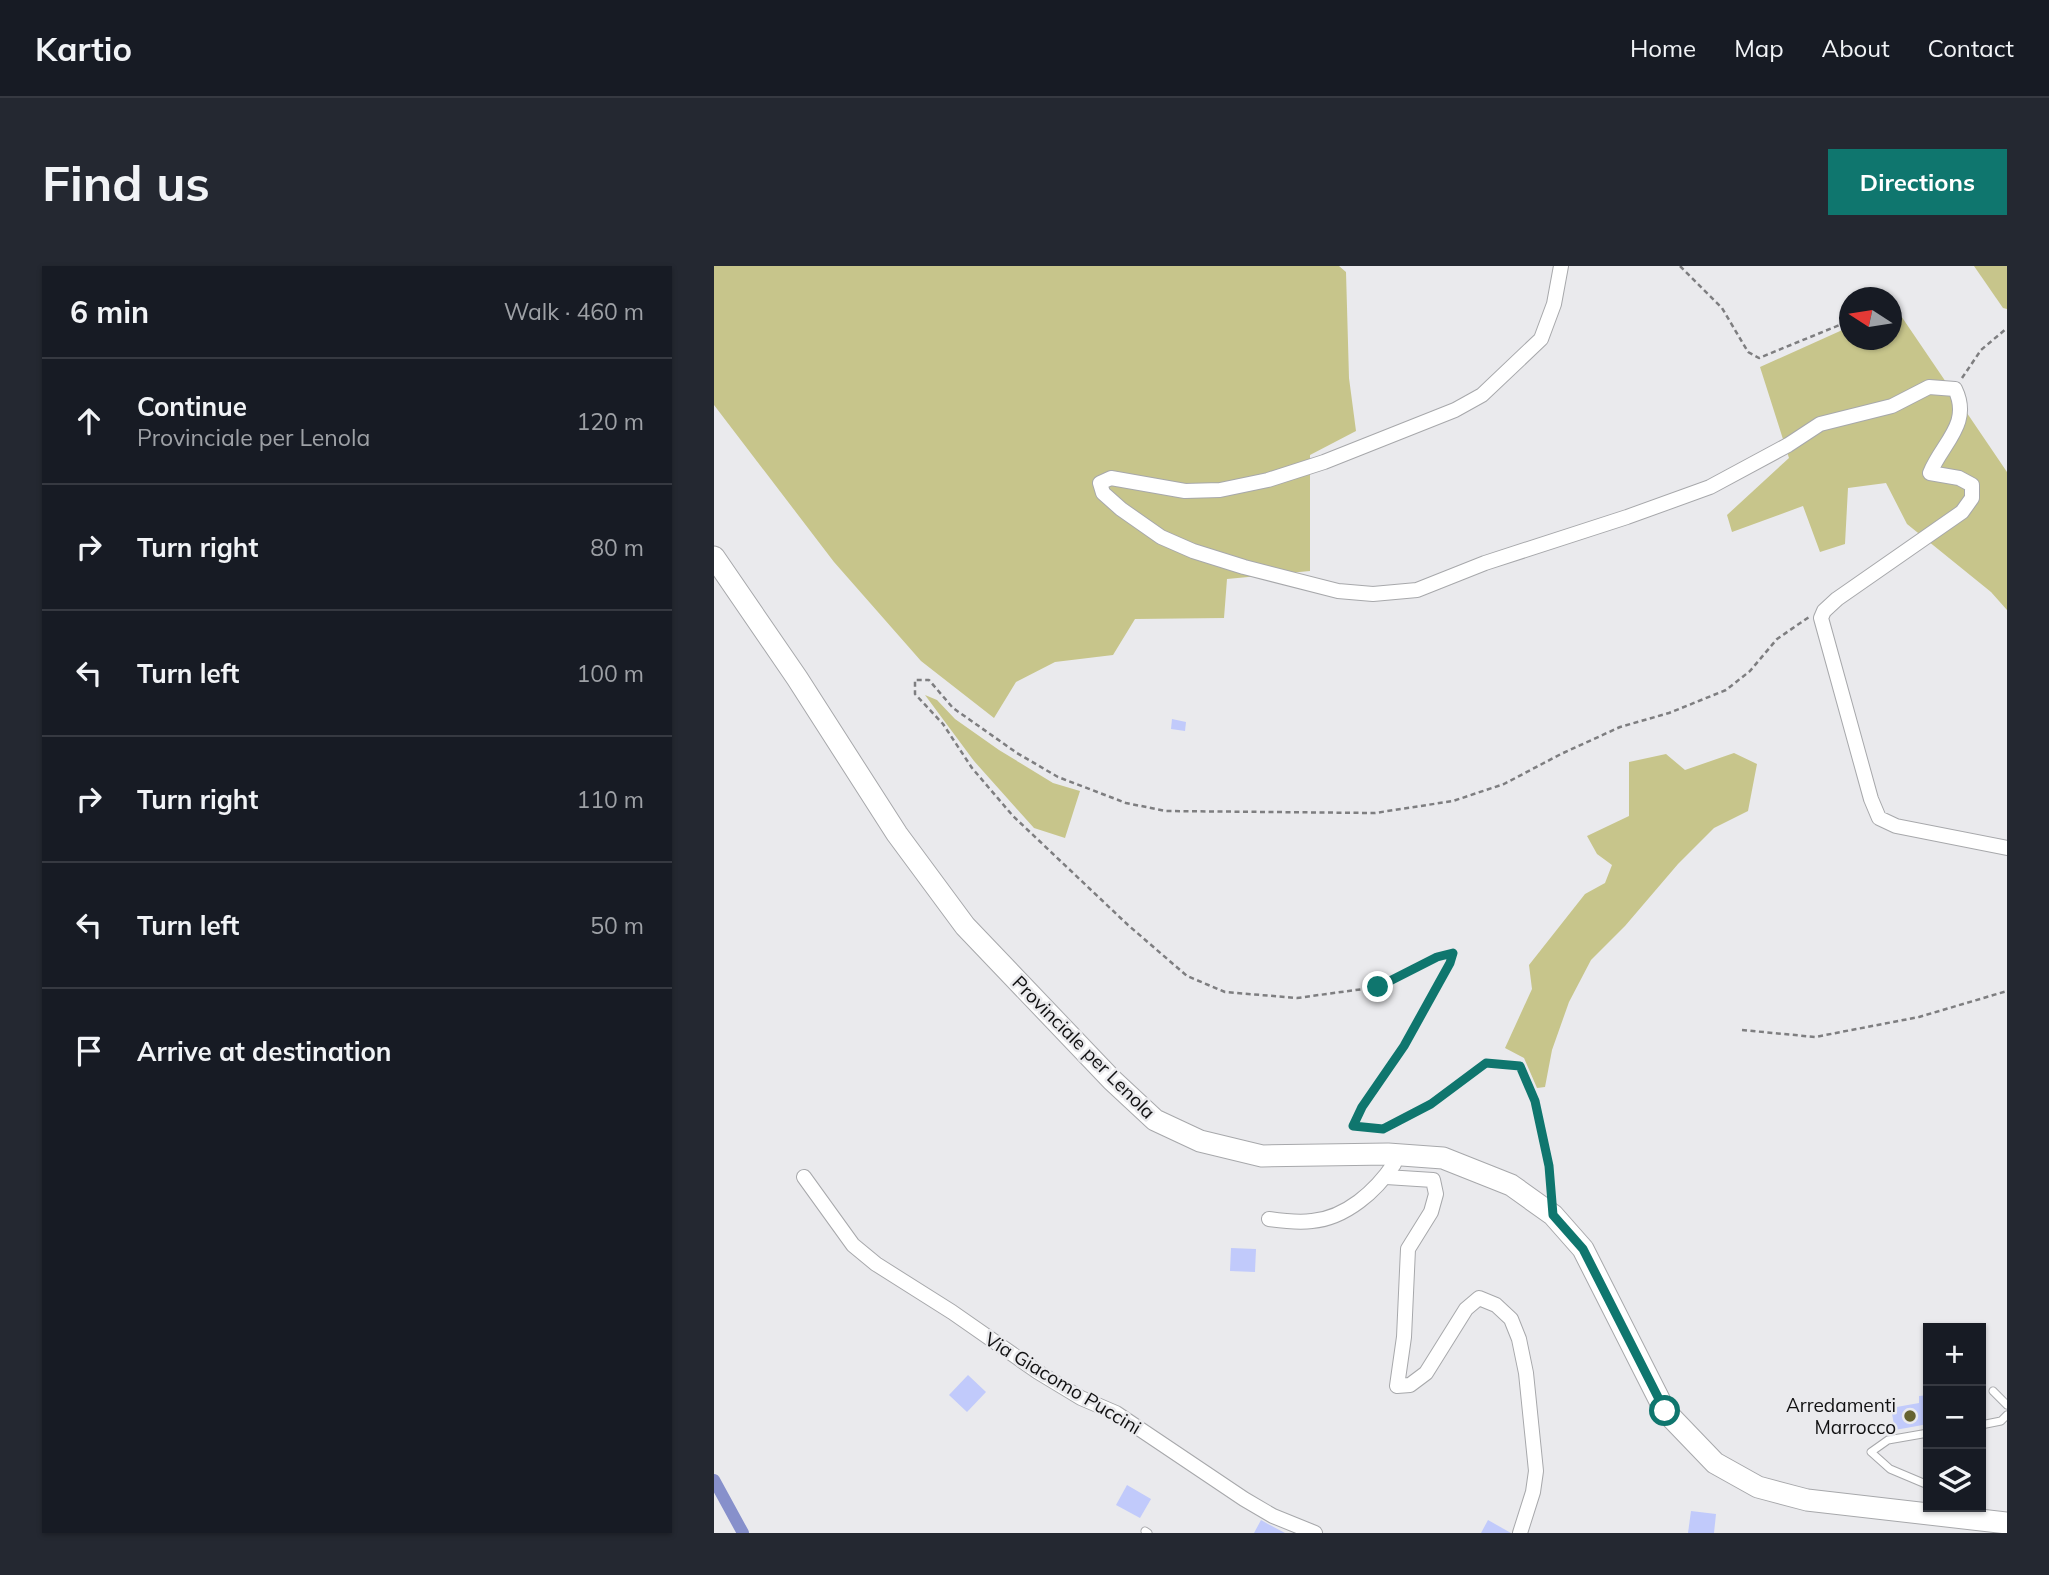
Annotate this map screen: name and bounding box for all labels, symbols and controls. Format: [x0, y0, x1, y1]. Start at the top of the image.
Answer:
text: Kartio [35, 28, 132, 69]
text: Home [1630, 33, 1696, 63]
text: Map [1734, 33, 1784, 63]
text: About [1822, 33, 1890, 63]
text: Contact [1928, 33, 2014, 63]
button: Directions [1828, 149, 2007, 215]
text: Find us [42, 152, 210, 213]
north arrow [1839, 287, 1902, 350]
text: 6 min [70, 293, 149, 331]
text: Walk · 460 m [504, 297, 644, 326]
text: Continue [137, 390, 247, 423]
icon: ahead [70, 402, 108, 440]
text: 120 m [576, 407, 644, 436]
text: Provinciale per Lenola [137, 423, 370, 452]
icon: right [70, 528, 108, 566]
text: Turn right [137, 531, 258, 564]
text: 80 m [590, 533, 644, 562]
icon: left [70, 654, 108, 692]
text: Turn left [137, 657, 239, 690]
text: 100 m [576, 659, 644, 688]
icon: right [70, 780, 108, 818]
text: Turn right [137, 783, 258, 816]
text: 110 m [576, 785, 644, 814]
icon: left [70, 906, 108, 944]
text: Turn left [137, 909, 239, 942]
text: 50 m [590, 911, 644, 940]
street label: Provinciale per Lenola [1007, 970, 1161, 1124]
route end [1362, 971, 1393, 1002]
icon: arrive [70, 1032, 108, 1070]
text: Arrive at destination [137, 1035, 392, 1068]
map controls [1923, 1323, 1986, 1512]
button: + [1923, 1323, 1986, 1386]
street label: Via Giacomo Puccini [980, 1327, 1146, 1439]
button: − [1923, 1386, 1986, 1449]
place label: Arredamenti Marrocco [1786, 1393, 1896, 1439]
route start [1649, 1395, 1680, 1426]
marker: Arredamenti Marrocco [1902, 1408, 1918, 1424]
button: layers [1923, 1449, 1986, 1512]

